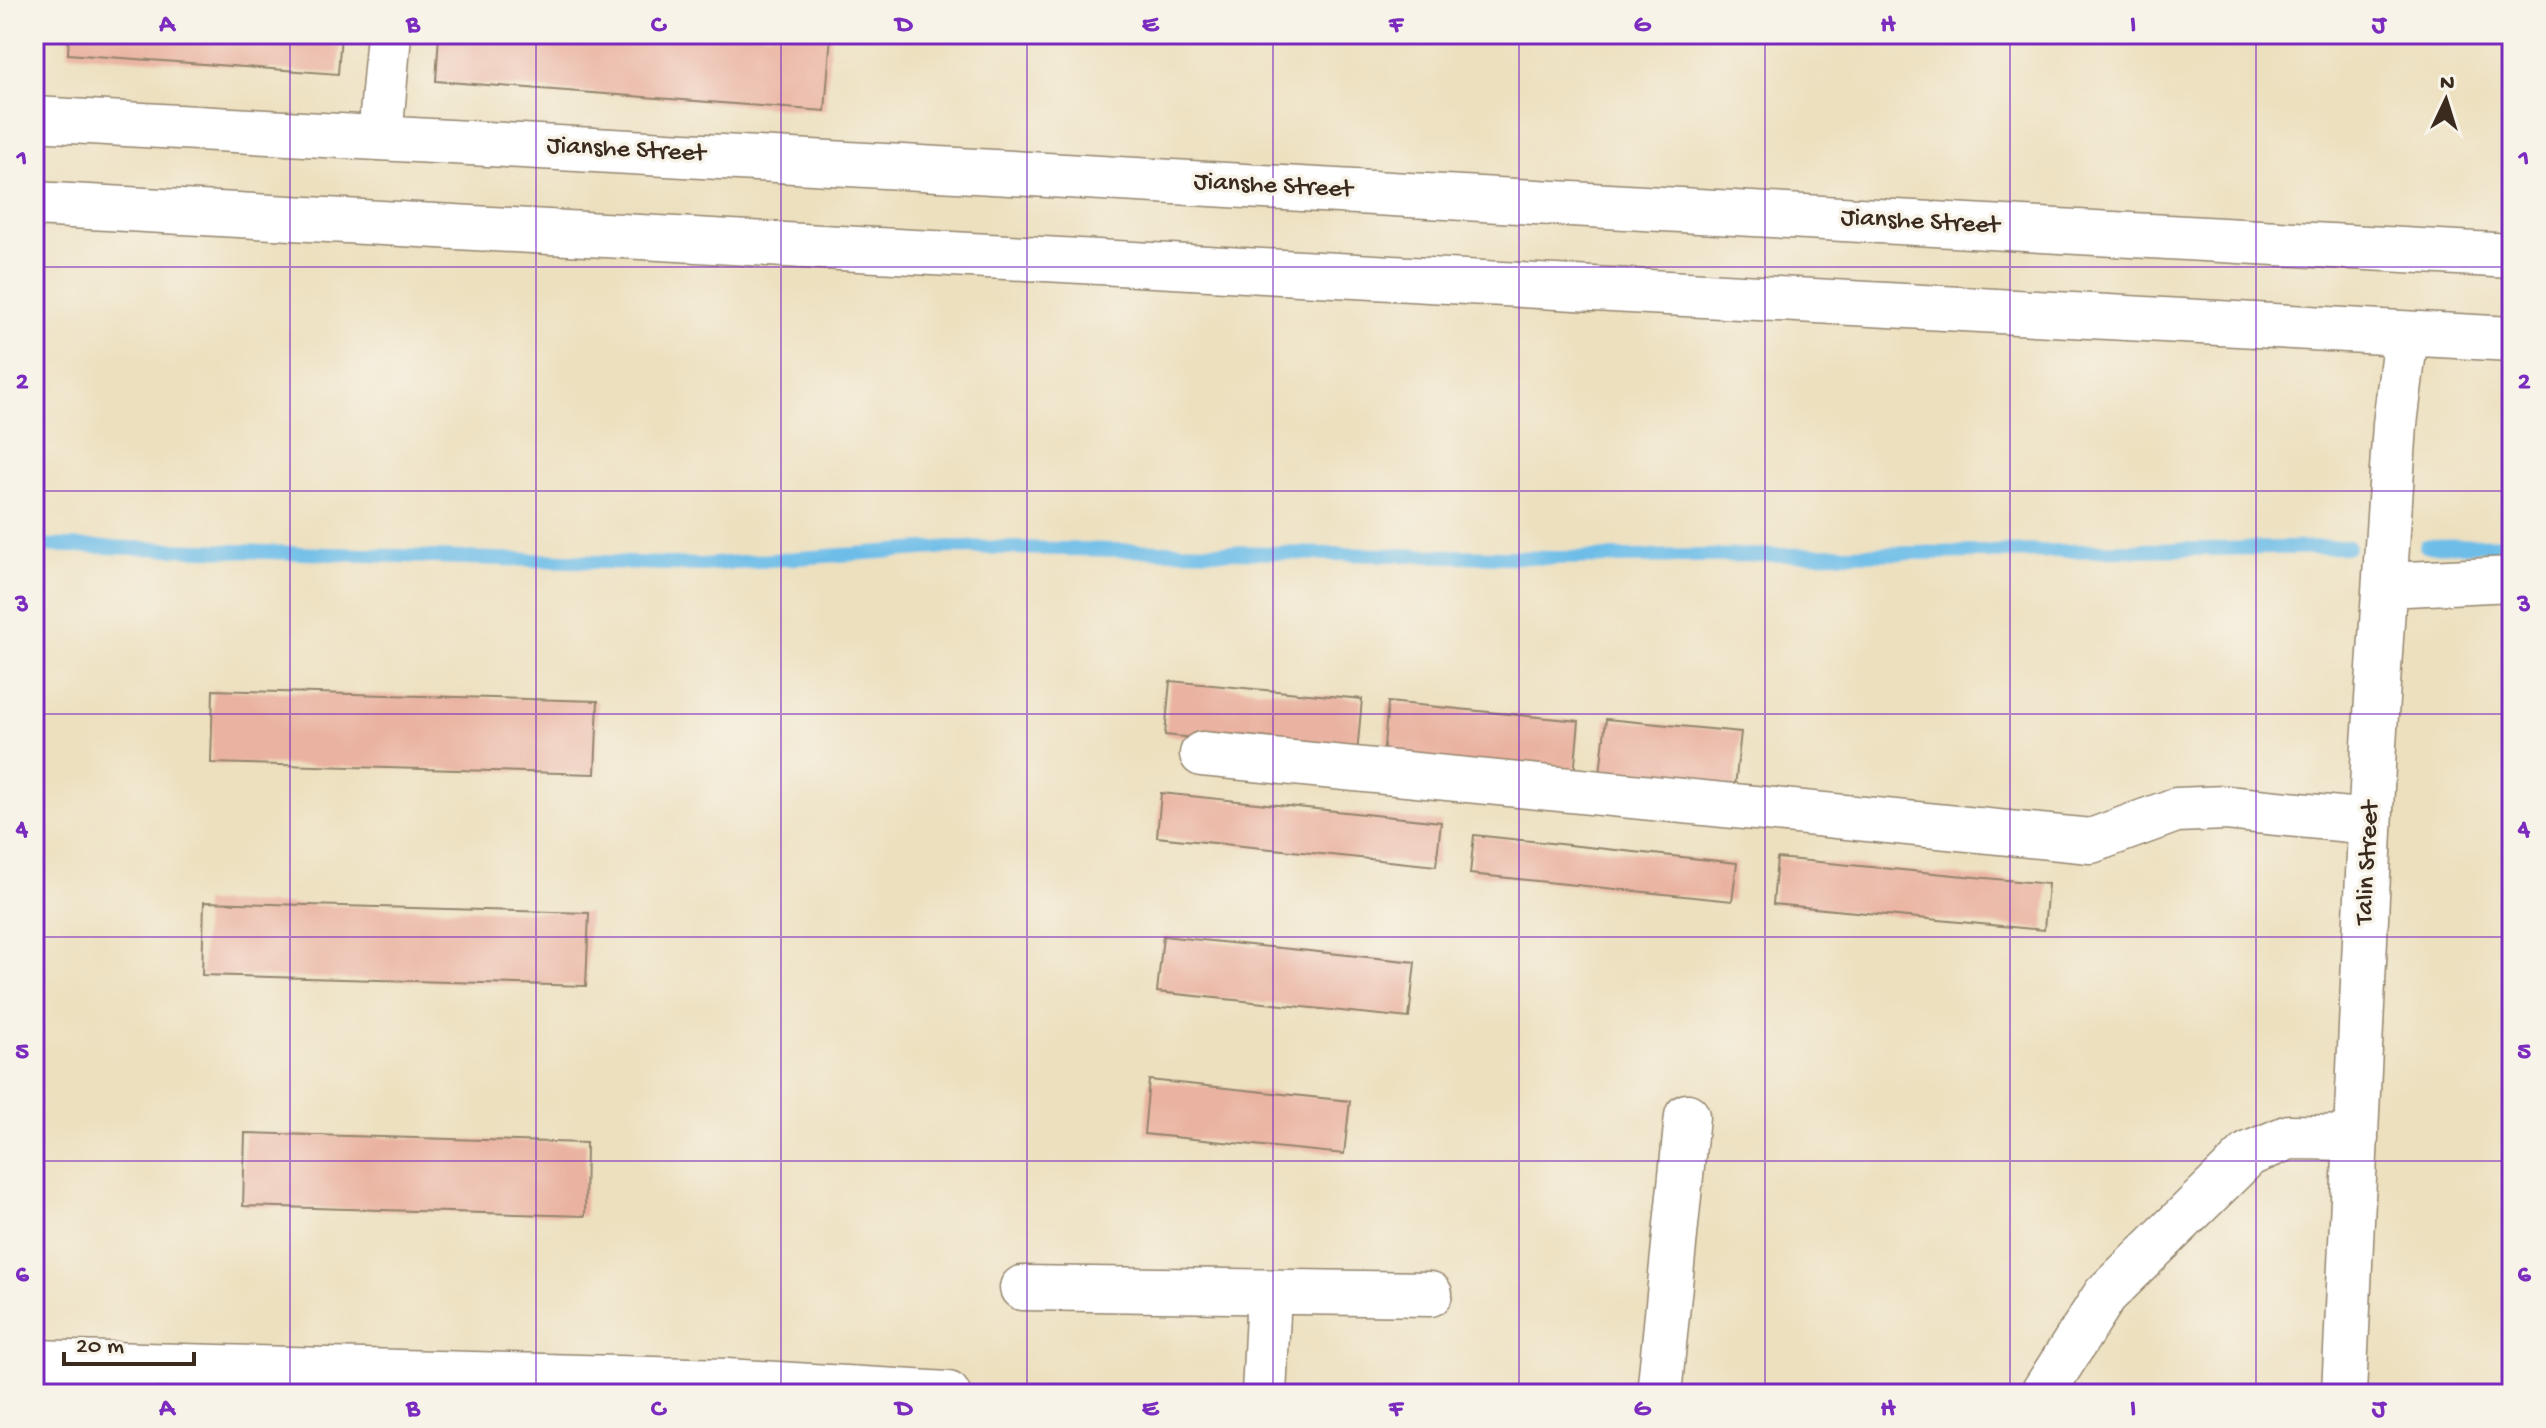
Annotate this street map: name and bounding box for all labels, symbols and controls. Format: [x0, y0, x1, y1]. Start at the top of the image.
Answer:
text: A [158, 11, 176, 42]
text: B [405, 11, 421, 42]
text: C [651, 11, 668, 42]
text: D [894, 11, 914, 42]
text: E [1142, 11, 1160, 42]
text: F [1388, 11, 1404, 42]
text: G [1634, 11, 1652, 42]
text: H [1881, 11, 1897, 42]
text: I [2130, 11, 2136, 42]
text: J [2371, 11, 2388, 42]
north arrow [2406, 60, 2486, 140]
text: N [2439, 71, 2455, 98]
street label: Jianshe Street [546, 131, 708, 171]
text: 1 [16, 145, 27, 176]
text: 1 [2518, 145, 2529, 176]
street label: Jianshe Street [1193, 167, 1355, 207]
street label: Jianshe Street [1840, 203, 2002, 243]
text: 2 [16, 368, 29, 399]
text: 2 [2518, 368, 2531, 399]
text: 3 [14, 591, 29, 622]
text: 3 [2516, 591, 2531, 622]
street label: Talin Street [2350, 798, 2388, 928]
text: 4 [15, 815, 29, 846]
text: 4 [2517, 815, 2531, 846]
text: 5 [15, 1038, 29, 1069]
text: 5 [2517, 1038, 2531, 1069]
text: 6 [15, 1261, 29, 1292]
text: 6 [2517, 1261, 2531, 1292]
scale bar [64, 1316, 194, 1366]
text: 20 m [76, 1333, 124, 1362]
text: A [158, 1395, 176, 1426]
text: B [405, 1395, 421, 1426]
text: C [651, 1395, 668, 1426]
text: D [894, 1395, 914, 1426]
text: E [1142, 1395, 1160, 1426]
text: F [1388, 1395, 1404, 1426]
text: G [1634, 1395, 1652, 1426]
text: H [1881, 1395, 1897, 1426]
text: I [2130, 1395, 2136, 1426]
text: J [2371, 1395, 2388, 1426]

